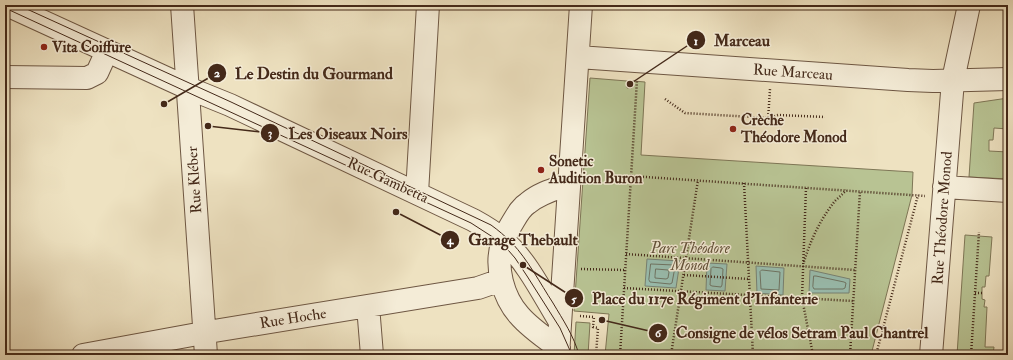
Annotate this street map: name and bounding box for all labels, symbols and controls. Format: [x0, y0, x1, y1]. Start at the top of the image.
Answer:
callout: Marceau [686, 26, 778, 54]
text: Marceau [713, 31, 771, 51]
text: 1 [694, 34, 698, 49]
place label: Vita Coiffure [51, 38, 132, 57]
marker: Vita Coiffure [39, 42, 49, 52]
callout: Le Destin du Gourmand [207, 59, 401, 87]
street label: Rue Marceau [752, 60, 834, 85]
text: Le Destin du Gourmand [235, 64, 393, 84]
text: 2 [214, 66, 220, 81]
place label: Crèche Théodore Monod [740, 111, 847, 147]
callout: Les Oiseaux Noirs [260, 119, 415, 147]
text: Les Oiseaux Noirs [288, 124, 408, 144]
marker: Crèche Théodore Monod [728, 124, 738, 134]
text: 3 [268, 126, 273, 141]
street label: Rue Kléber [183, 145, 206, 214]
street label: Rue Théodore Monod [928, 150, 957, 285]
place label: Sonetic Audition Buron [548, 152, 643, 188]
street label: Rue Gambetta [344, 153, 432, 208]
marker: Sonetic Audition Buron [536, 165, 546, 175]
callout: Garage Thebault [440, 226, 586, 254]
text: Garage Thebault [468, 230, 578, 251]
text: 4 [446, 233, 455, 248]
park label: Parc Théodore Monod [649, 239, 731, 275]
callout: Place du 117e Régiment d'Infanterie [564, 284, 827, 312]
text: Place du 117e Régiment d'Infanterie [592, 289, 818, 310]
text: 5 [571, 292, 577, 307]
street label: Rue Hoche [258, 304, 328, 333]
callout: Consigne de vélos Setram Paul Chantrel [648, 319, 937, 347]
text: Consigne de vélos Setram Paul Chantrel [676, 323, 929, 344]
text: 6 [655, 326, 662, 341]

